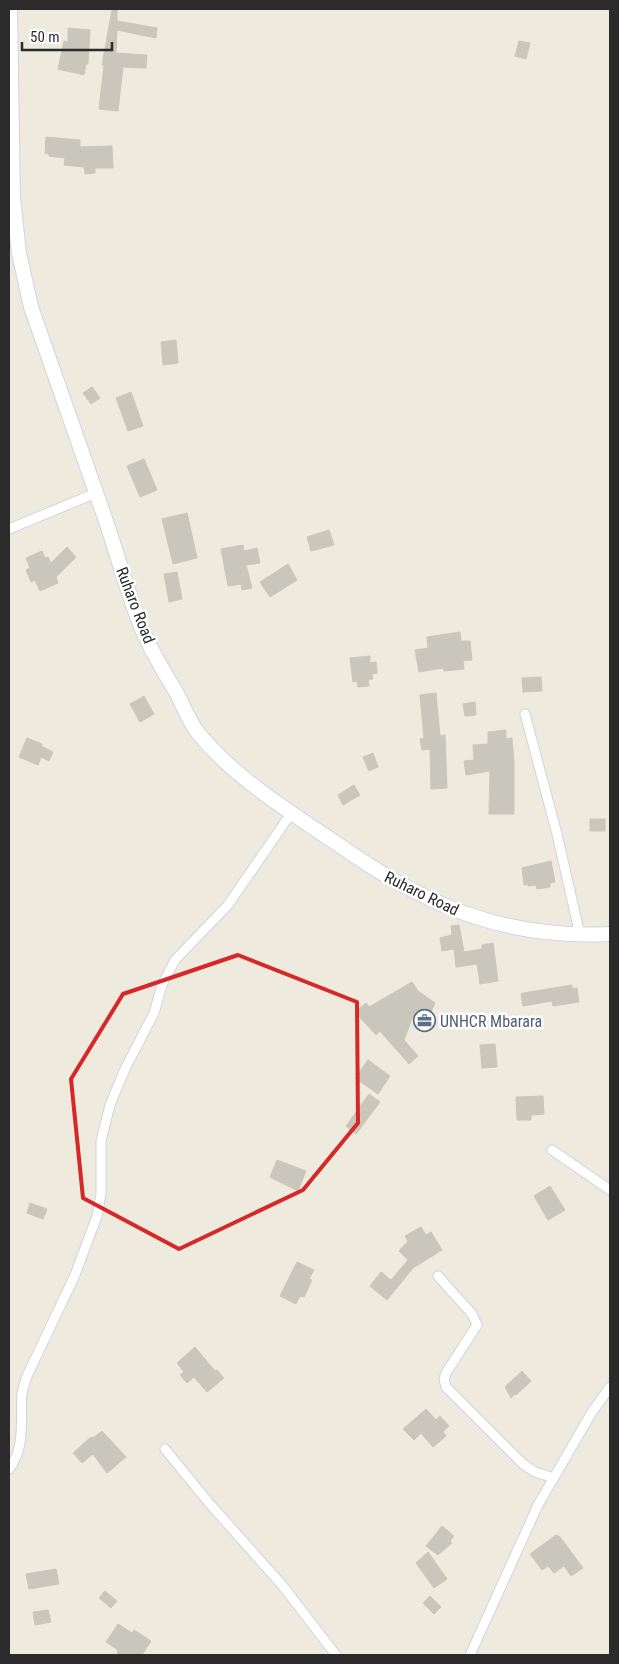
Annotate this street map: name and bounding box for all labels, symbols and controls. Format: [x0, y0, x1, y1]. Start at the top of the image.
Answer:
scale bar [22, 20, 112, 52]
text: 50 m [30, 28, 60, 46]
street label: Ruharo Road [112, 564, 159, 646]
street label: Ruharo Road [382, 867, 462, 920]
office icon: UNHCR Mbarara [412, 1009, 436, 1033]
place label: UNHCR Mbarara [440, 1012, 542, 1031]

